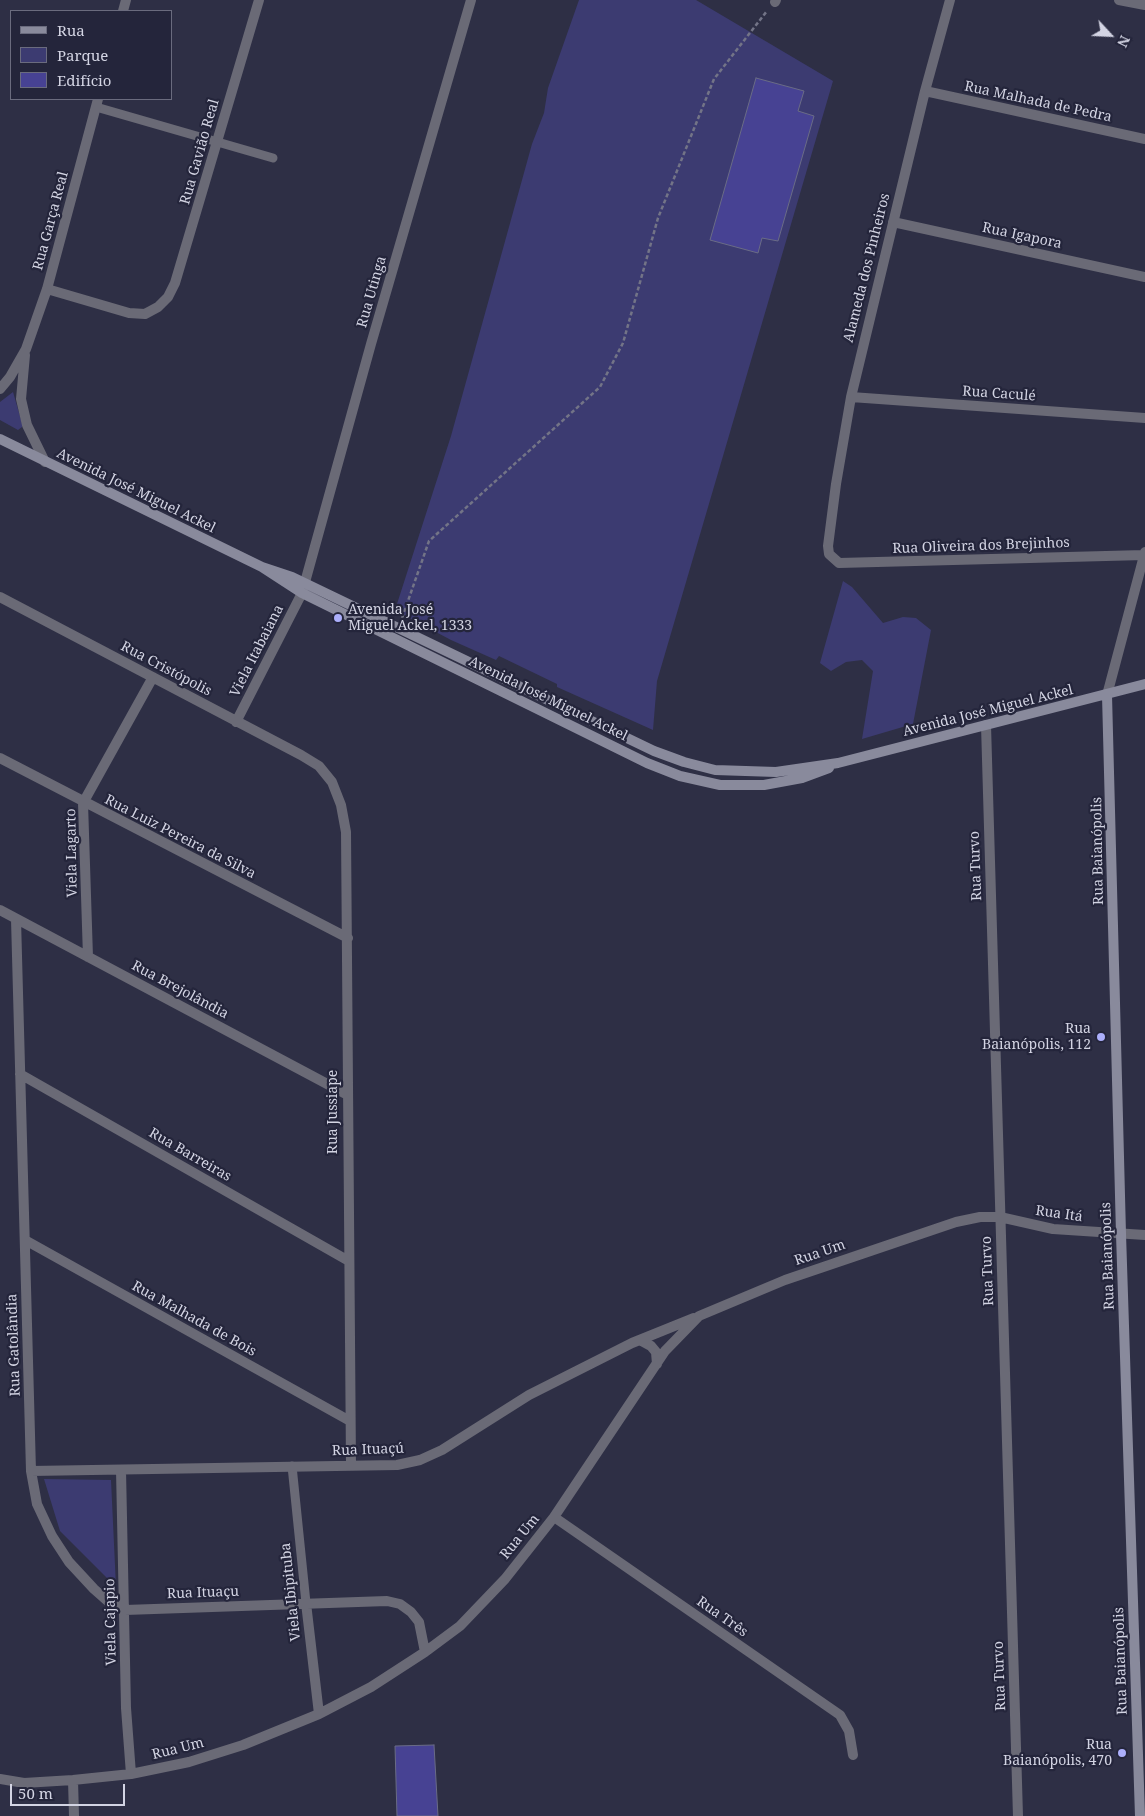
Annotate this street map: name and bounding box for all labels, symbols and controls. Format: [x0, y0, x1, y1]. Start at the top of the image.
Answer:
legend [10, 10, 172, 100]
north arrow [1085, 10, 1135, 60]
text: Rua [57, 20, 85, 40]
text: N [1113, 33, 1135, 51]
text: Parque [57, 45, 108, 65]
text: Edifício [57, 70, 112, 90]
street label: Rua Malhada de Pedra [963, 78, 1113, 126]
street label: Rua Gavião Real [177, 98, 223, 206]
street label: Rua Garça Real [30, 170, 72, 272]
street label: Alameda dos Pinheiros [840, 192, 894, 344]
street label: Rua Igapora [981, 219, 1063, 253]
street label: Rua Utinga [354, 254, 390, 330]
street label: Rua Caculé [962, 383, 1036, 405]
street label: Avenida José Miguel Ackel [54, 445, 218, 537]
street label: Rua Oliveira dos Brejinhos [892, 535, 1070, 557]
street label: Viela Itabaiana [227, 602, 287, 700]
place label: Avenida José Miguel Ackel, 1333 [348, 602, 472, 634]
marker: Avenida José Miguel Ackel, 1333 [332, 612, 344, 624]
street label: Rua Cristópolis [118, 638, 214, 700]
street label: Avenida José Miguel Ackel [466, 653, 630, 745]
street label: Avenida José Miguel Ackel [901, 682, 1075, 740]
street label: Rua Luiz Pereira da Silva [102, 792, 258, 882]
street label: Rua Baianópolis [1089, 797, 1107, 905]
street label: Viela Lagarto [63, 808, 81, 898]
street label: Rua Turvo [966, 831, 986, 901]
street label: Rua Brejolândia [129, 957, 231, 1023]
place label: Rua Baianópolis, 112 [982, 1021, 1091, 1054]
marker: Rua Baianópolis, 112 [1095, 1031, 1107, 1043]
street label: Rua Jussiape [325, 1070, 341, 1154]
street label: Rua Barreiras [146, 1125, 234, 1185]
street label: Rua Itá [1034, 1202, 1084, 1226]
street label: Rua Baianópolis [1098, 1202, 1118, 1310]
street label: Rua Um [792, 1236, 848, 1270]
street label: Rua Turvo [978, 1236, 998, 1306]
street label: Rua Malhada de Bois [129, 1278, 259, 1360]
street label: Rua Gatolândia [4, 1293, 24, 1397]
street label: Rua Ituaçú [332, 1440, 404, 1460]
street label: Rua Um [497, 1511, 543, 1563]
street label: Viela Ibipituba [277, 1542, 305, 1642]
street label: Viela Cajapio [102, 1578, 120, 1666]
street label: Rua Ituaçu [167, 1583, 239, 1603]
street label: Rua Três [693, 1593, 751, 1641]
street label: Rua Baianópolis [1111, 1607, 1131, 1715]
street label: Rua Turvo [990, 1641, 1010, 1711]
street label: Rua Um [150, 1734, 206, 1764]
place label: Rua Baianópolis, 470 [1003, 1737, 1112, 1770]
marker: Rua Baianópolis, 470 [1116, 1747, 1128, 1759]
scale bar [12, 1774, 128, 1806]
text: 50 m [18, 1783, 53, 1803]

